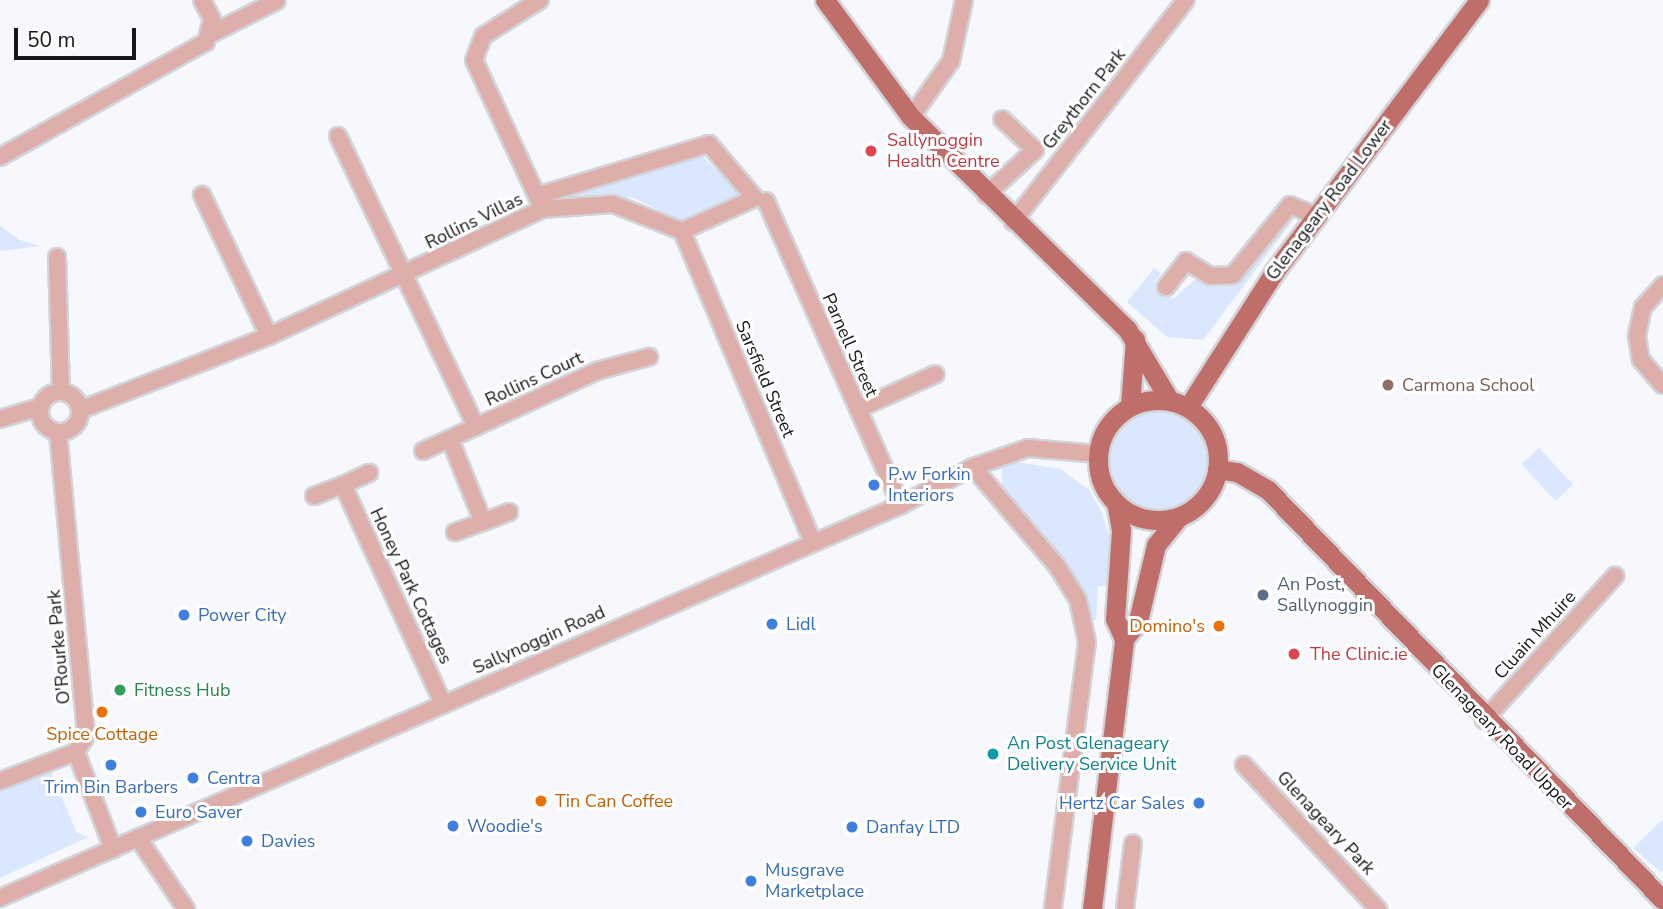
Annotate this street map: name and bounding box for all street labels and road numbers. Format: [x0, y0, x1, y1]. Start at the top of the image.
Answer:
street label: Greythorn Park [1038, 44, 1130, 154]
street label: Glenageary Road Lower [1262, 116, 1396, 284]
street label: Rollins Villas [422, 188, 526, 254]
street label: Parnell Street [818, 290, 882, 400]
street label: Sarsfield Street [731, 317, 799, 441]
street label: Rollins Court [482, 347, 586, 411]
street label: Honey Park Cottages [365, 504, 457, 668]
street label: Cluain Mhuire [1490, 586, 1580, 684]
street label: O'Rourke Park [43, 589, 75, 705]
street label: Sallynoggin Road [469, 601, 609, 679]
street label: Glenageary Road Upper [1427, 659, 1577, 815]
street label: Glenageary Park [1272, 767, 1380, 879]

